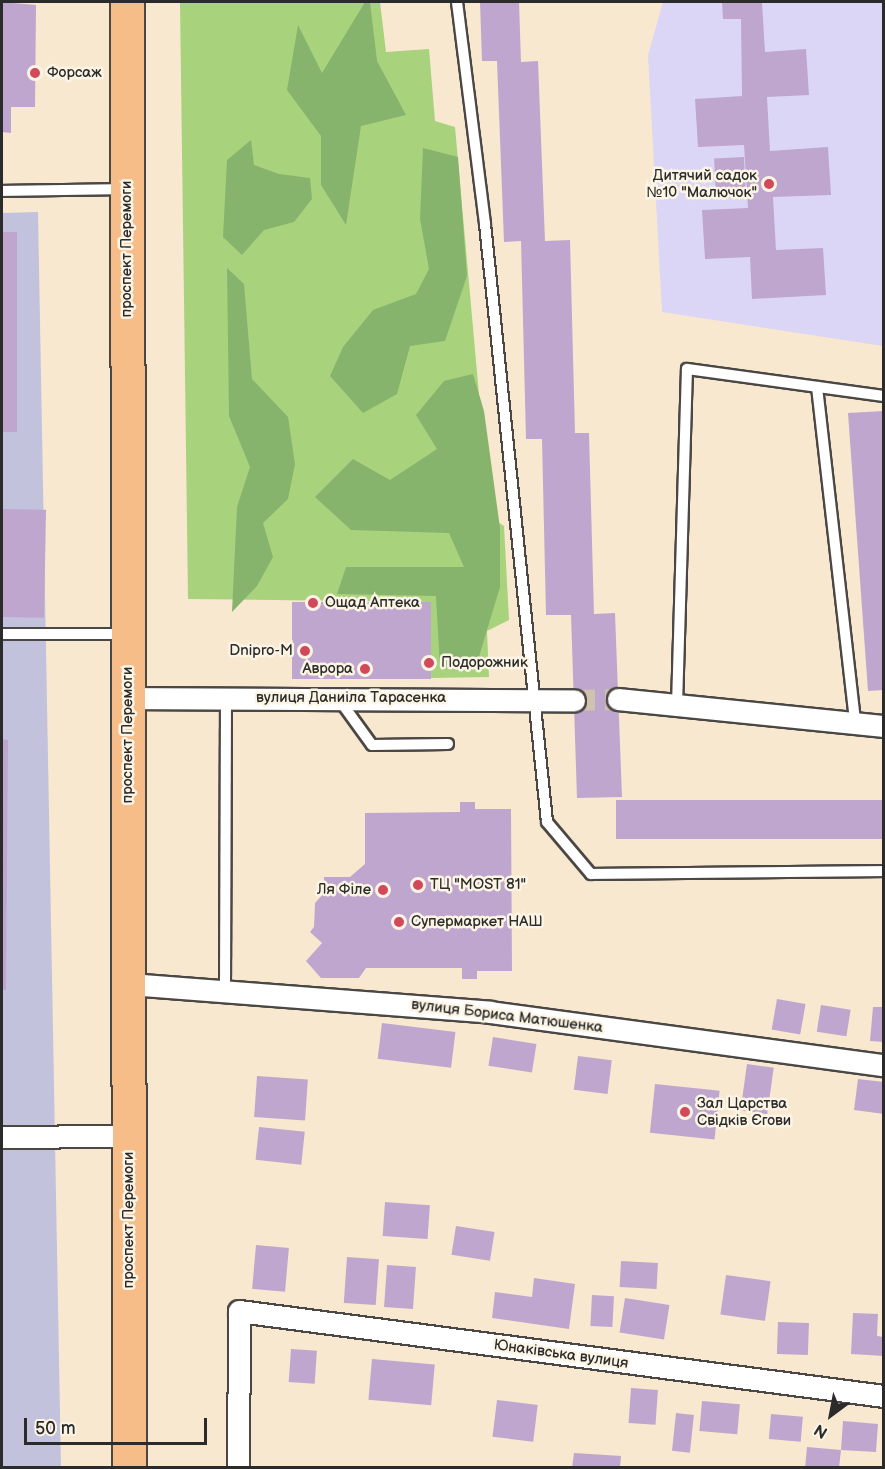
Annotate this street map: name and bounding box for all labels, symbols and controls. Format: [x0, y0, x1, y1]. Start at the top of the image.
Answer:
place label: Форсаж [47, 64, 102, 82]
marker: Форсаж [28, 66, 42, 80]
place label: Дитячий садок №10 "Малючок" [646, 166, 757, 201]
marker: Дитячий садок №10 "Малючок" [762, 177, 776, 191]
street label: проспект Перемоги [118, 181, 136, 317]
place label: Ощад Аптека [325, 594, 420, 612]
marker: Ощад Аптека [306, 596, 320, 610]
place label: Dnipro-M [229, 642, 293, 660]
marker: Dnipro-M [298, 644, 312, 658]
place label: Подорожник [441, 654, 528, 672]
marker: Подорожник [422, 656, 436, 670]
place label: Аврора [302, 660, 353, 678]
marker: Аврора [358, 662, 372, 676]
street label: проспект Перемоги [119, 667, 137, 803]
street label: вулиця Даниіла Тарасенка [256, 689, 446, 707]
place label: ТЦ "MOST 81" [430, 876, 526, 894]
marker: ТЦ "MOST 81" [411, 878, 425, 892]
place label: Ля Філе [317, 881, 371, 899]
marker: Ля Філе [376, 883, 390, 897]
place label: Супермаркет НАШ [411, 913, 543, 931]
marker: Супермаркет НАШ [392, 915, 406, 929]
street label: вулиця Бориса Матюшенка [410, 995, 604, 1037]
place label: Зал Царства Свідків Єгови [697, 1094, 791, 1129]
marker: Зал Царства Свідків Єгови [678, 1105, 692, 1119]
street label: проспект Перемоги [120, 1152, 138, 1288]
street label: Юнаківська вулиця [492, 1336, 630, 1372]
north arrow [801, 1385, 861, 1445]
scale bar [27, 1406, 210, 1444]
text: 50 m [35, 1418, 76, 1439]
text: N [811, 1419, 831, 1442]

